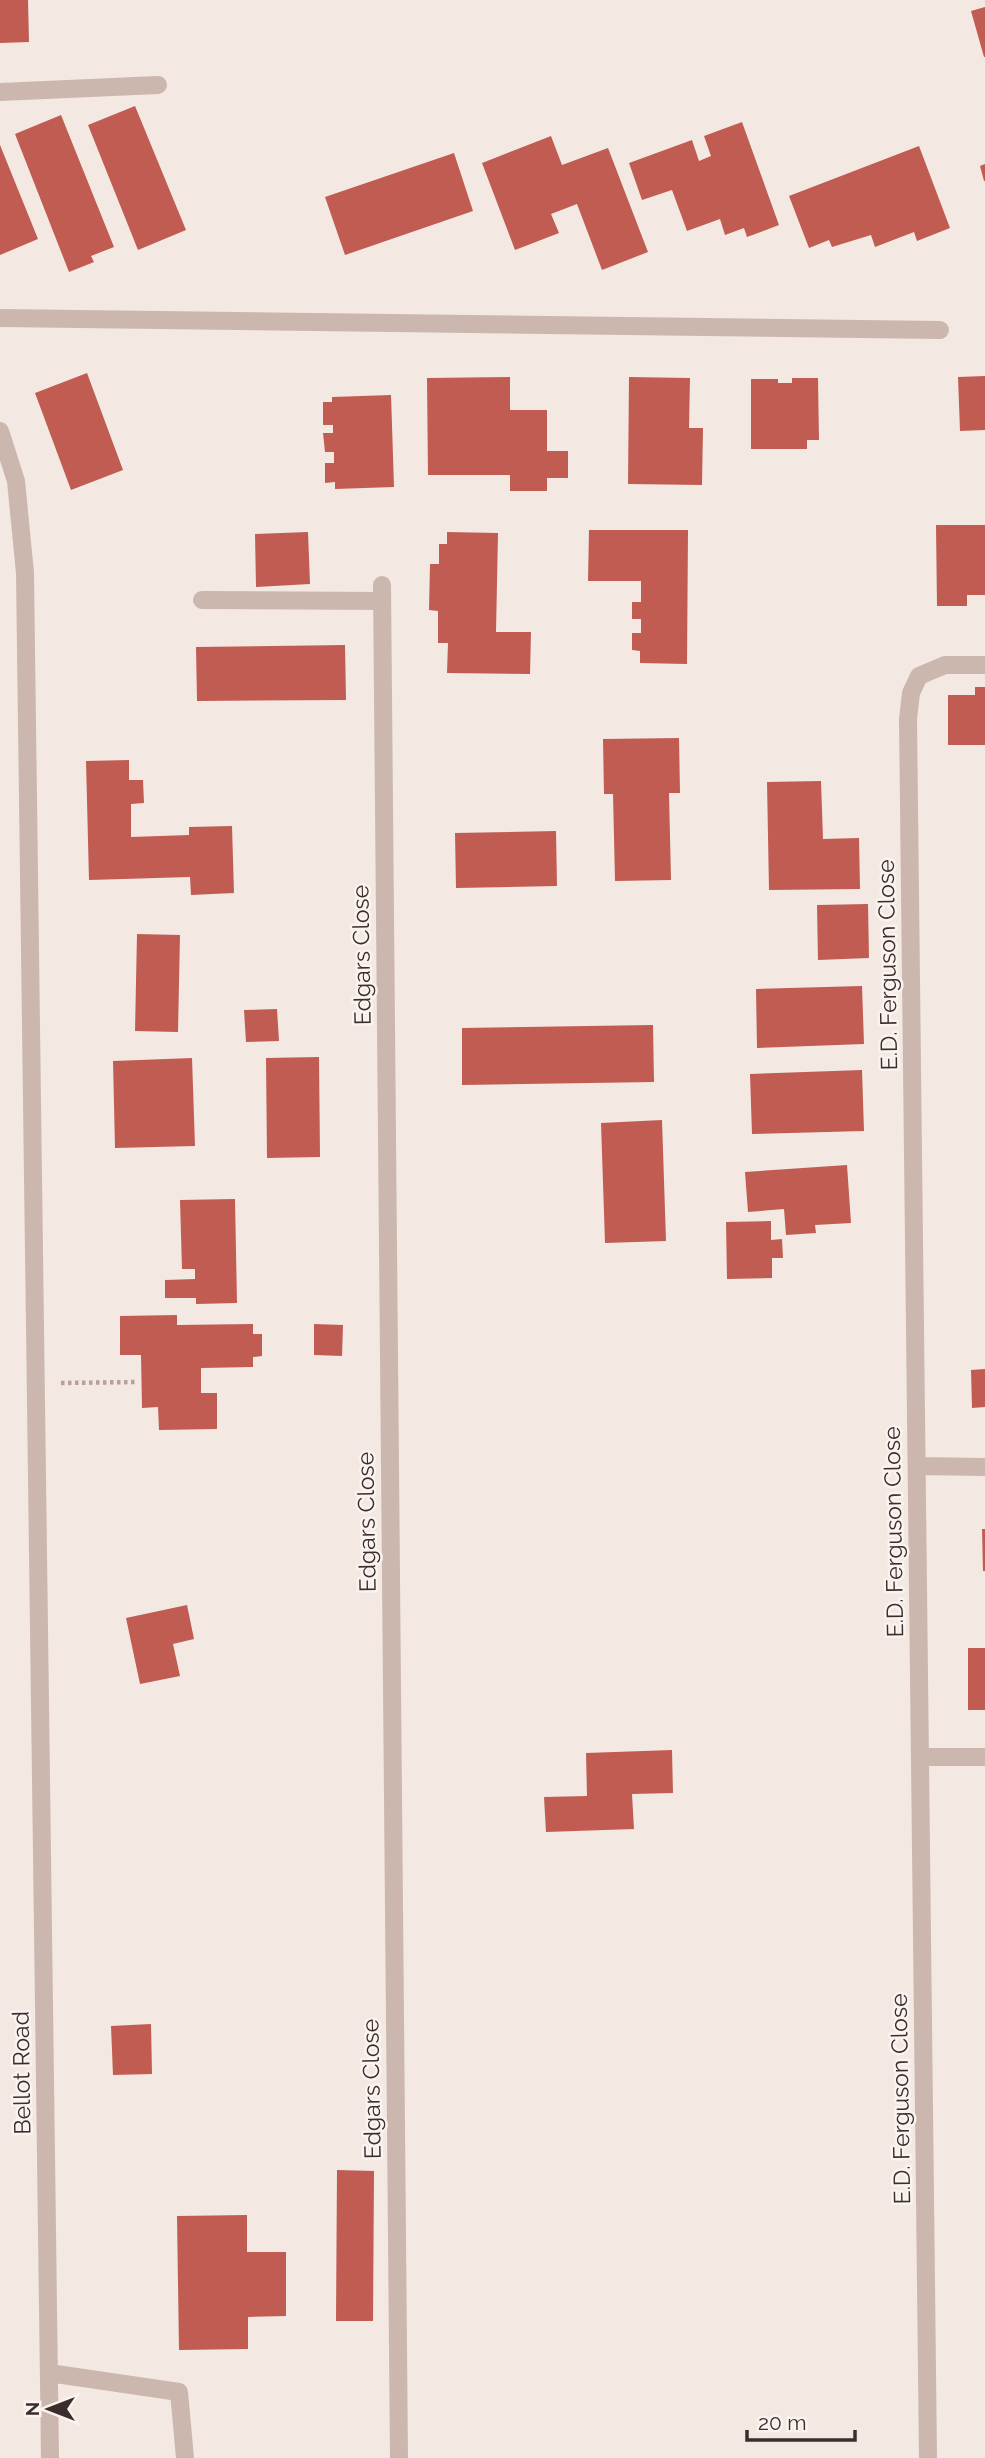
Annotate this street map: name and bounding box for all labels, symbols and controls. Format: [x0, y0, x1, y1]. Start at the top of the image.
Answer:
street label: E.D. Ferguson Close [872, 859, 902, 1071]
street label: Edgars Close [346, 885, 376, 1025]
street label: E.D. Ferguson Close [878, 1426, 908, 1638]
street label: Edgars Close [351, 1452, 381, 1592]
street label: E.D. Ferguson Close [885, 1993, 915, 2205]
street label: Bellot Road [6, 2011, 36, 2135]
street label: Edgars Close [356, 2019, 386, 2159]
north arrow [14, 2374, 84, 2444]
scale bar [747, 2398, 856, 2442]
text: N [21, 2402, 43, 2416]
text: 20 m [758, 2410, 806, 2435]

